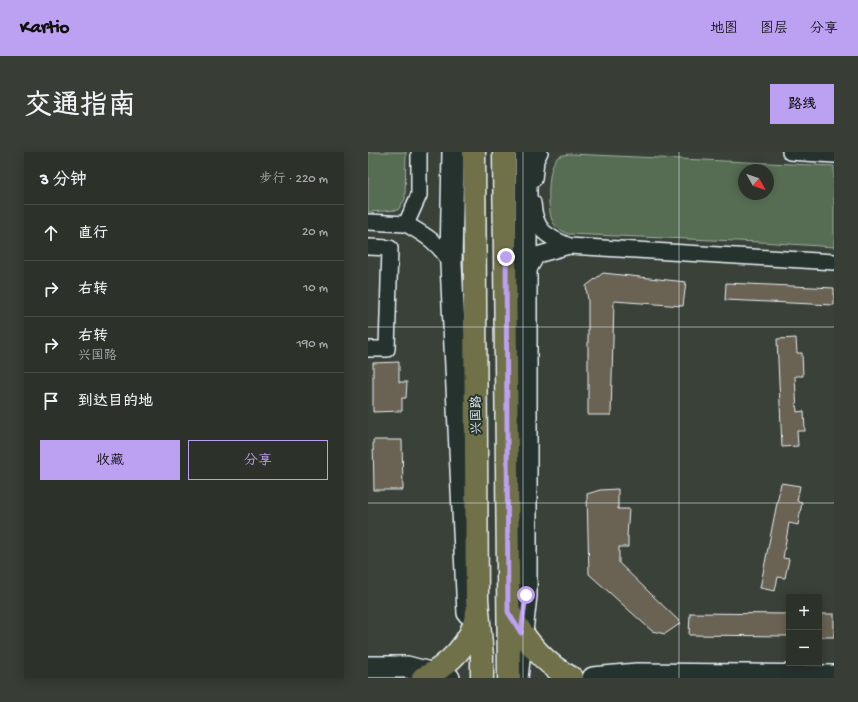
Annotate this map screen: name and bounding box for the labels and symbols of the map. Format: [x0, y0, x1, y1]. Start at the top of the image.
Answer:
north arrow [738, 164, 774, 200]
route end [497, 248, 515, 266]
street label: 兴国路 [469, 395, 485, 435]
route start [517, 586, 535, 604]

